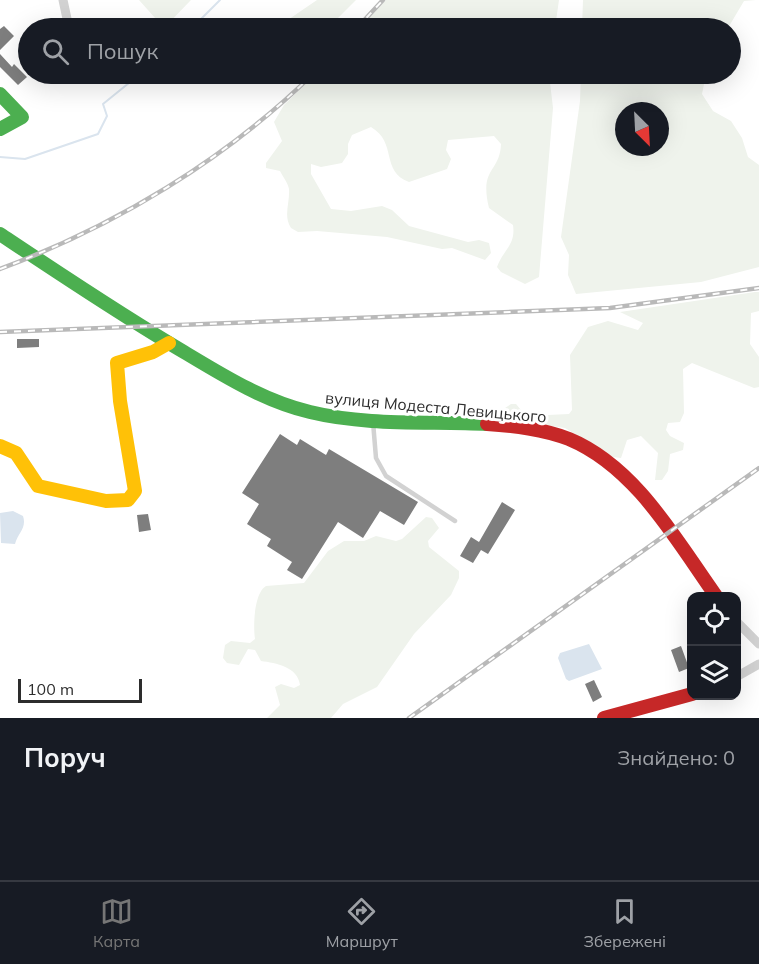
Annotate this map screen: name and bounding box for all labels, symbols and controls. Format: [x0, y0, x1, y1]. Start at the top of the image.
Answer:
search box [18, 18, 741, 84]
icon: search [39, 35, 72, 68]
text: Пошук [87, 37, 158, 65]
north arrow [615, 102, 669, 156]
street label: вулиця Модеста Левицького [325, 387, 547, 427]
map controls [687, 592, 741, 700]
button: locate [687, 592, 741, 646]
button: layers [687, 646, 741, 700]
scale bar [18, 676, 142, 704]
text: 100 m [27, 679, 74, 699]
text: Поруч [24, 741, 106, 774]
text: Знайдено: 0 [617, 745, 735, 770]
tab: Карта [93, 895, 140, 951]
tab: Маршрут [326, 895, 398, 951]
tab: Збережені [584, 895, 666, 951]

